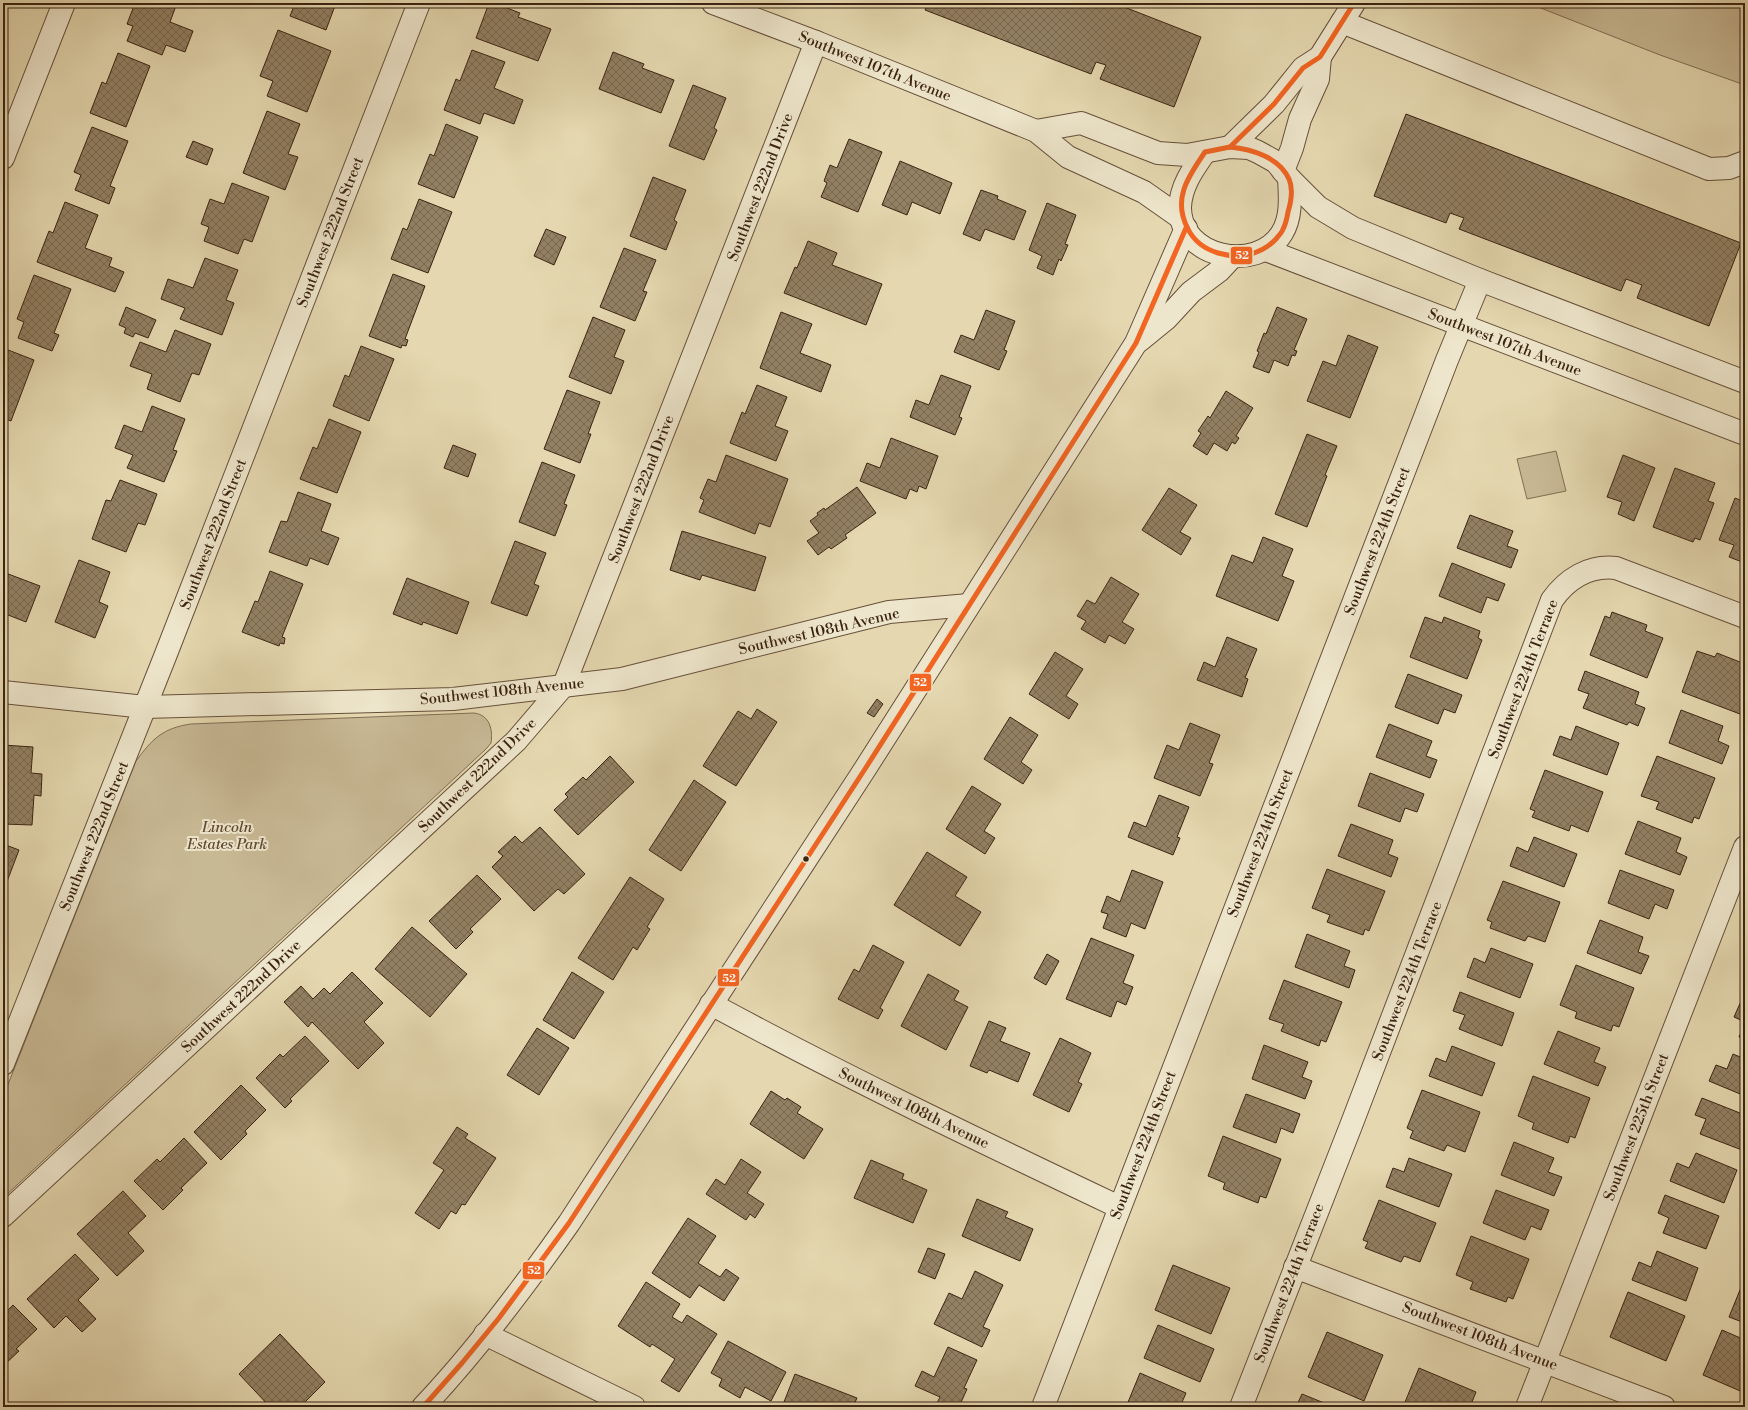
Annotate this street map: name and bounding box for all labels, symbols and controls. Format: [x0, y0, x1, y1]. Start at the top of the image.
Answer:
street label: Southwest 107th Avenue [796, 27, 954, 106]
street label: Southwest 222nd Drive [723, 110, 798, 264]
street label: Southwest 222nd Street [293, 154, 368, 310]
line badge: 52 [1230, 246, 1253, 265]
text: 52 [1235, 249, 1249, 263]
street label: Southwest 107th Avenue [1425, 304, 1584, 381]
street label: Southwest 222nd Drive [604, 412, 679, 566]
street label: Southwest 222nd Street [176, 456, 251, 612]
street label: Southwest 224th Street [1340, 464, 1415, 618]
street label: Southwest 224th Terrace [1484, 597, 1563, 762]
street label: Southwest 108th Avenue [737, 604, 902, 659]
street label: Southwest 108th Avenue [419, 673, 585, 710]
line badge: 52 [909, 673, 932, 692]
text: 52 [913, 676, 927, 690]
street label: Southwest 222nd Drive [414, 714, 541, 837]
street label: Southwest 222nd Street [56, 758, 133, 914]
street label: Southwest 224th Street [1223, 766, 1298, 920]
park label: Lincoln Estates Park [186, 818, 267, 854]
unlabelled marker [801, 854, 811, 864]
street label: Southwest 224th Terrace [1368, 899, 1447, 1064]
street label: Southwest 222nd Drive [177, 936, 305, 1057]
line badge: 52 [717, 968, 740, 987]
text: 52 [722, 972, 736, 986]
street label: Southwest 225th Street [1600, 1050, 1674, 1204]
street label: Southwest 108th Avenue [835, 1064, 992, 1153]
street label: Southwest 224th Street [1106, 1068, 1181, 1222]
street label: Southwest 224th Terrace [1250, 1201, 1329, 1366]
line badge: 52 [522, 1261, 545, 1280]
text: 52 [527, 1264, 541, 1278]
street label: Southwest 108th Avenue [1399, 1298, 1560, 1375]

